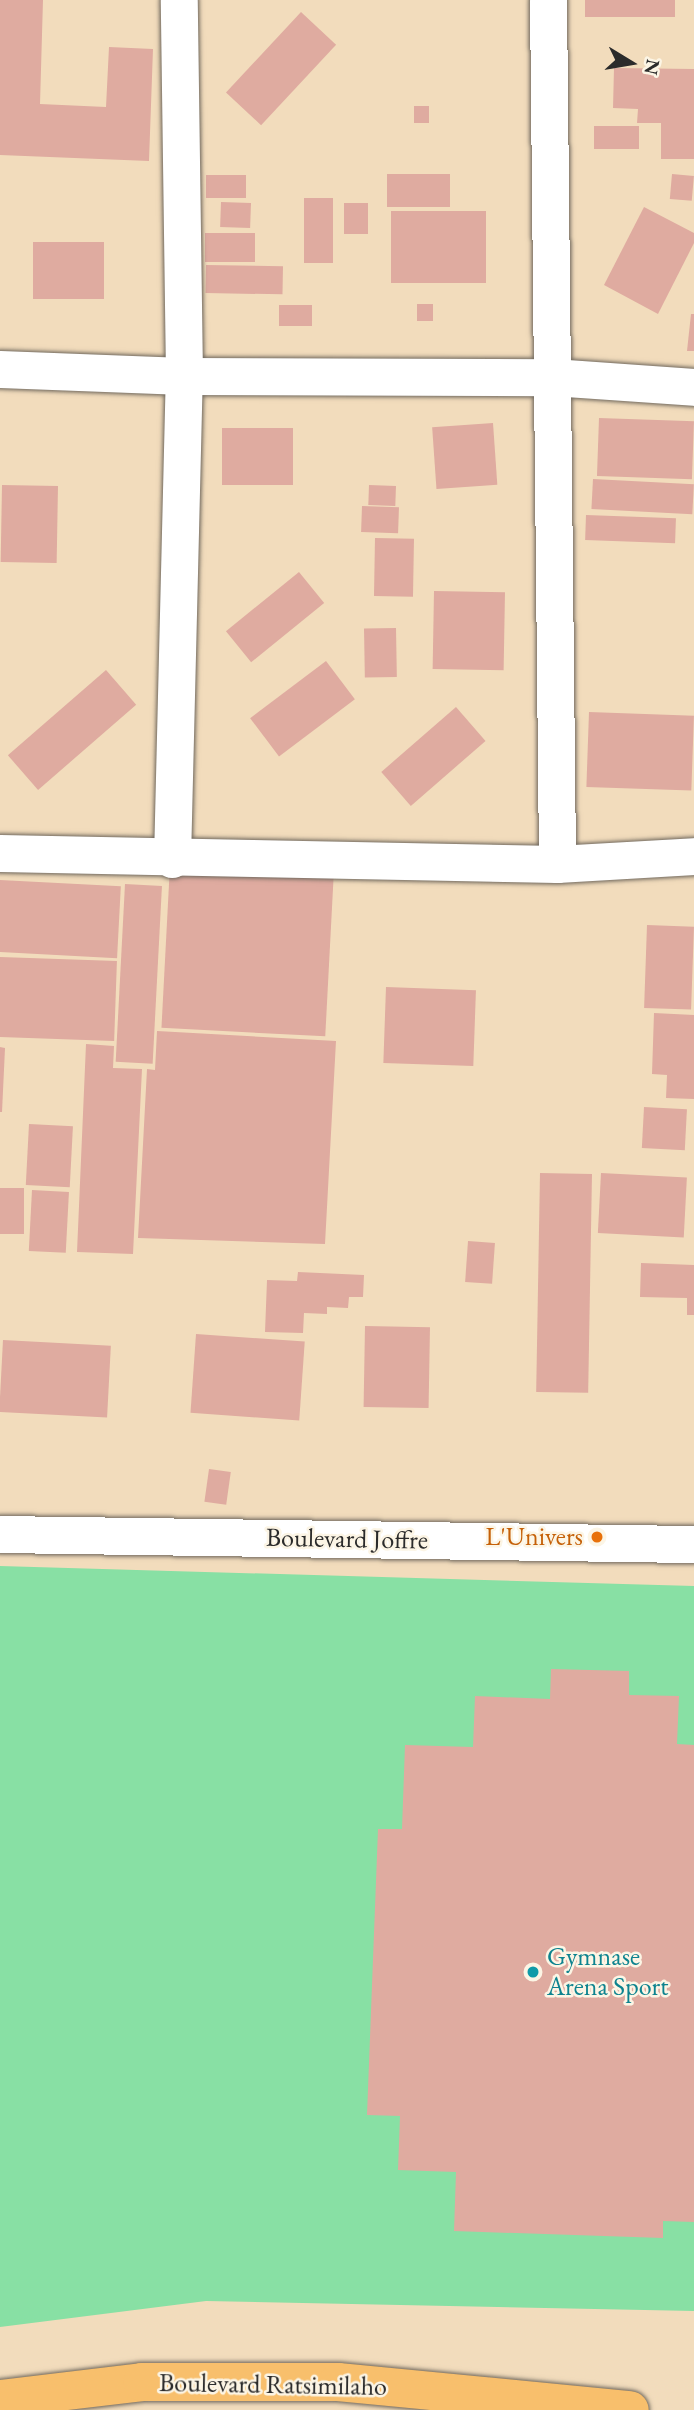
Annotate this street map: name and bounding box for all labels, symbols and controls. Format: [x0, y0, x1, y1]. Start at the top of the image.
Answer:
north arrow [596, 28, 666, 98]
text: N [638, 57, 666, 77]
place label: L'Univers [485, 1521, 583, 1553]
street label: Boulevard Joffre [266, 1522, 428, 1556]
marker: L'Univers [589, 1529, 605, 1545]
place label: Gymnase Arena Sport [547, 1941, 668, 2002]
marker: Gymnase Arena Sport [525, 1964, 541, 1980]
street label: Boulevard Ratsimilaho [159, 2367, 387, 2403]

